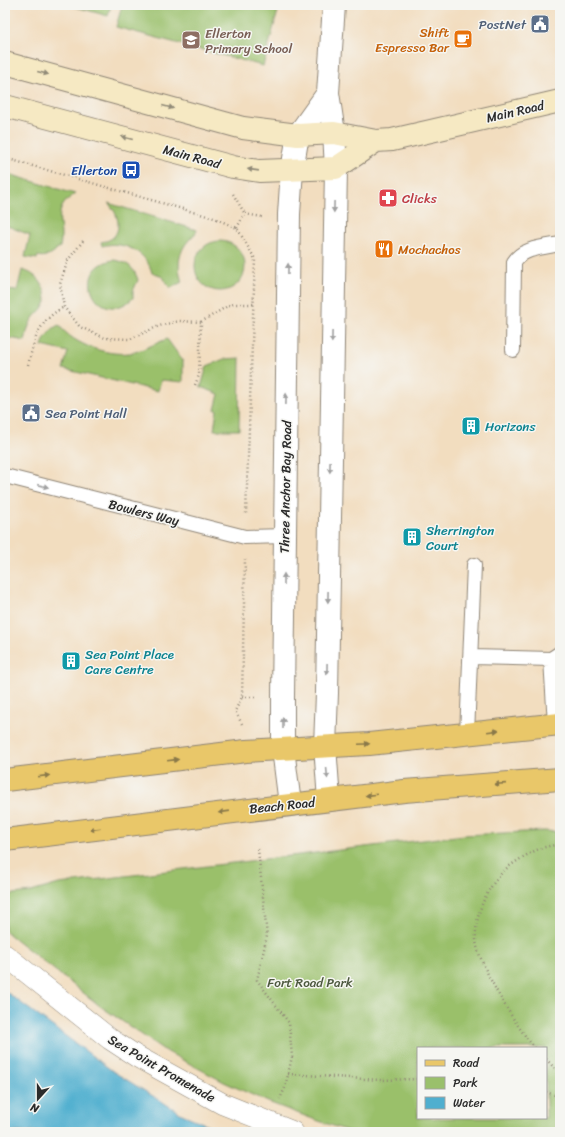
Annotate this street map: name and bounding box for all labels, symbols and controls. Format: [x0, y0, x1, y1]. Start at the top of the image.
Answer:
place label: PostNet [479, 13, 527, 36]
public building icon: PostNet [529, 13, 551, 35]
place label: Shift Espresso Bar [375, 21, 450, 59]
place label: Ellerton Primary School [205, 22, 292, 60]
cafe icon: Shift Espresso Bar [452, 28, 474, 50]
school or university icon: Ellerton Primary School [180, 29, 202, 51]
one-way arrow [37, 70, 49, 76]
street label: Main Road [484, 93, 547, 129]
one-way arrow [162, 104, 174, 110]
one-way arrow [121, 135, 133, 141]
street label: Main Road [160, 138, 224, 175]
place label: Ellerton [71, 159, 117, 182]
bus stop icon: Ellerton [120, 159, 142, 181]
one-way arrow [247, 167, 259, 173]
pharmacy icon: Clicks [377, 187, 399, 209]
place label: Clicks [402, 187, 438, 210]
one-way arrow [331, 201, 338, 213]
restaurant icon: Mochachos [373, 238, 395, 260]
place label: Mochachos [398, 238, 461, 261]
one-way arrow [285, 262, 291, 275]
one-way arrow [329, 331, 335, 344]
one-way arrow [283, 392, 289, 405]
public building icon: Sea Point Hall [20, 402, 42, 424]
place label: Sea Point Hall [45, 402, 127, 425]
building icon: Horizons [460, 415, 482, 437]
place label: Horizons [485, 415, 536, 438]
street label: Three Anchor Bay Road [273, 419, 298, 554]
one-way arrow [327, 461, 333, 474]
one-way arrow [37, 483, 49, 489]
street label: Bowlers Way [106, 493, 182, 532]
place label: Sherrington Court [426, 519, 494, 557]
building icon: Sherrington Court [401, 526, 423, 548]
one-way arrow [281, 572, 287, 585]
one-way arrow [325, 591, 331, 604]
place label: Sea Point Place Care Centre [85, 643, 174, 681]
building icon: Sea Point Place Care Centre [60, 650, 82, 672]
one-way arrow [324, 663, 330, 676]
one-way arrow [280, 716, 286, 729]
one-way arrow [487, 728, 499, 734]
one-way arrow [358, 740, 370, 747]
one-way arrow [167, 757, 179, 763]
one-way arrow [324, 767, 330, 779]
one-way arrow [38, 772, 50, 779]
one-way arrow [494, 780, 506, 787]
street label: Beach Road [248, 791, 317, 820]
one-way arrow [364, 792, 377, 798]
one-way arrow [218, 809, 230, 815]
one-way arrow [89, 826, 101, 832]
park label: Fort Road Park [267, 971, 353, 994]
street label: Sea Point Promenade [104, 1028, 220, 1109]
legend [417, 1047, 547, 1119]
text: Road [453, 1052, 480, 1074]
text: Park [453, 1072, 478, 1094]
north arrow [18, 1079, 58, 1119]
text: Water [453, 1092, 486, 1114]
text: N [27, 1097, 42, 1118]

